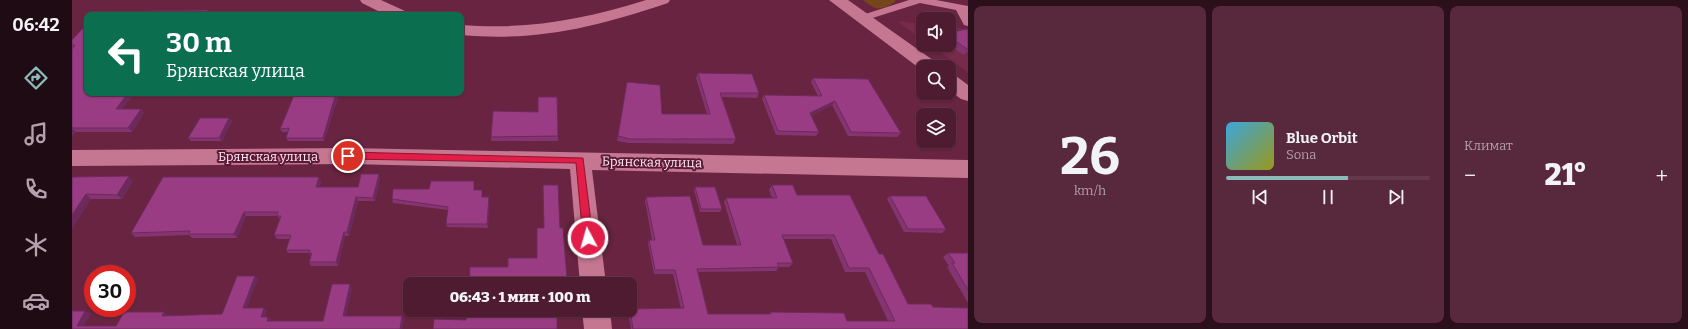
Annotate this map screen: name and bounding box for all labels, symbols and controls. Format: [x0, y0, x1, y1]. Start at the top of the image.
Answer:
map controls [916, 12, 956, 148]
button: sound [916, 12, 956, 52]
text: 06:42 [12, 14, 60, 36]
text: 30 m [166, 26, 232, 59]
icon: left [100, 28, 152, 80]
text: Брянская улица [166, 60, 305, 82]
button: search [916, 60, 956, 100]
icon: directions [22, 64, 50, 92]
button: layers [916, 108, 956, 148]
icon: music [22, 120, 50, 148]
text: 26 [1060, 125, 1120, 188]
text: Blue Orbit [1286, 129, 1358, 147]
text: Климат [1464, 138, 1513, 153]
pin [331, 139, 365, 173]
icon: arrive [337, 145, 359, 167]
text: Sona [1286, 147, 1316, 162]
street label: Брянская улица [218, 149, 318, 164]
street label: Брянская улица [602, 154, 702, 170]
text: 21° [1545, 157, 1587, 193]
text: − [1464, 162, 1476, 189]
text: + [1655, 162, 1668, 189]
icon: phone [22, 175, 50, 203]
text: km/h [1074, 183, 1106, 198]
icon: previous [1249, 186, 1271, 208]
icon: pause [1317, 186, 1339, 208]
icon: next [1385, 186, 1407, 208]
position arrow [567, 217, 609, 259]
icon: climate [22, 231, 50, 259]
speed limit sign: 30 [84, 265, 136, 317]
icon: car [22, 287, 50, 315]
text: 06:43 · 1 мин · 100 m [450, 288, 590, 306]

